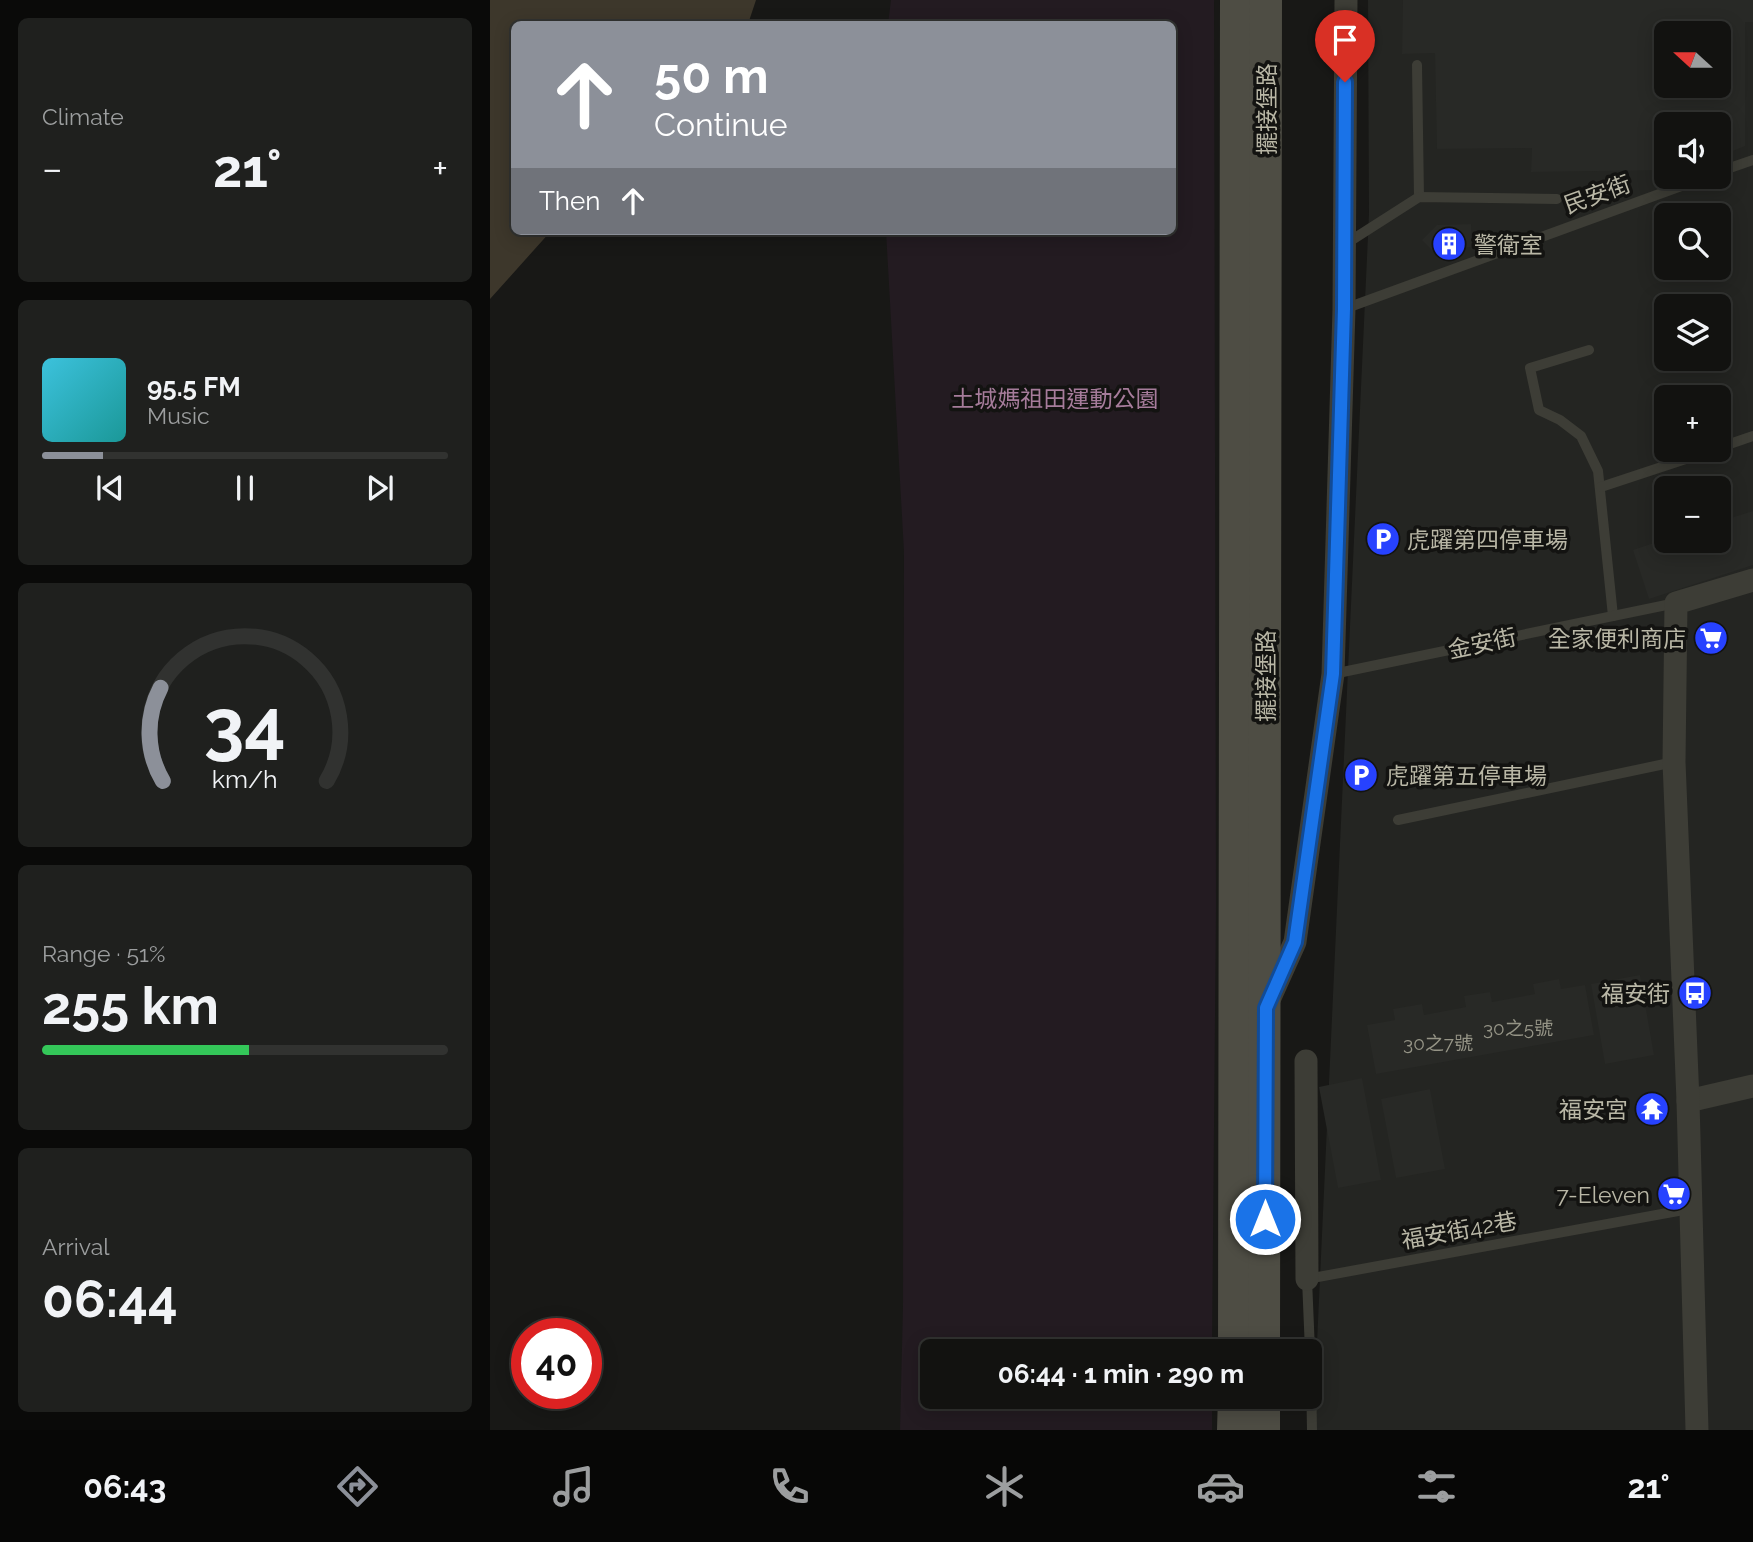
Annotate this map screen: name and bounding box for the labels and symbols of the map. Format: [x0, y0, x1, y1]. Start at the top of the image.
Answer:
pin [1315, 10, 1375, 82]
north arrow [1654, 21, 1731, 98]
street label: 擺接堡路 [1253, 63, 1280, 155]
street label: 民安街 [1560, 170, 1634, 218]
building icon: 警衛室 [1430, 225, 1468, 263]
place label: 警衛室 [1474, 231, 1543, 258]
park label: 土城媽祖田運動公園 [952, 385, 1159, 412]
parking icon: 虎躍第四停車場 [1364, 520, 1402, 558]
place label: 虎躍第四停車場 [1407, 526, 1568, 553]
supermarket icon: 全家便利商店 [1692, 619, 1730, 657]
street label: 金安街 [1445, 623, 1519, 663]
place label: 全家便利商店 [1548, 625, 1686, 652]
street label: 擺接堡路 [1252, 630, 1279, 722]
parking icon: 虎躍第五停車場 [1342, 756, 1380, 794]
place label: 虎躍第五停車場 [1386, 762, 1547, 789]
bus stop icon: 福安街 [1676, 974, 1714, 1012]
place label: 福安街 [1601, 980, 1670, 1007]
house number: 30之5號 [1483, 1017, 1553, 1039]
house number: 30之7號 [1403, 1032, 1473, 1054]
temple icon: 福安宮 [1633, 1090, 1671, 1128]
place label: 福安宮 [1559, 1096, 1628, 1123]
supermarket icon: 7-Eleven [1655, 1175, 1693, 1213]
place label: 7-Eleven [1556, 1181, 1650, 1208]
position arrow [1228, 1182, 1302, 1256]
street label: 福安街42巷 [1399, 1207, 1519, 1253]
speed limit sign: 40 [511, 1318, 602, 1409]

